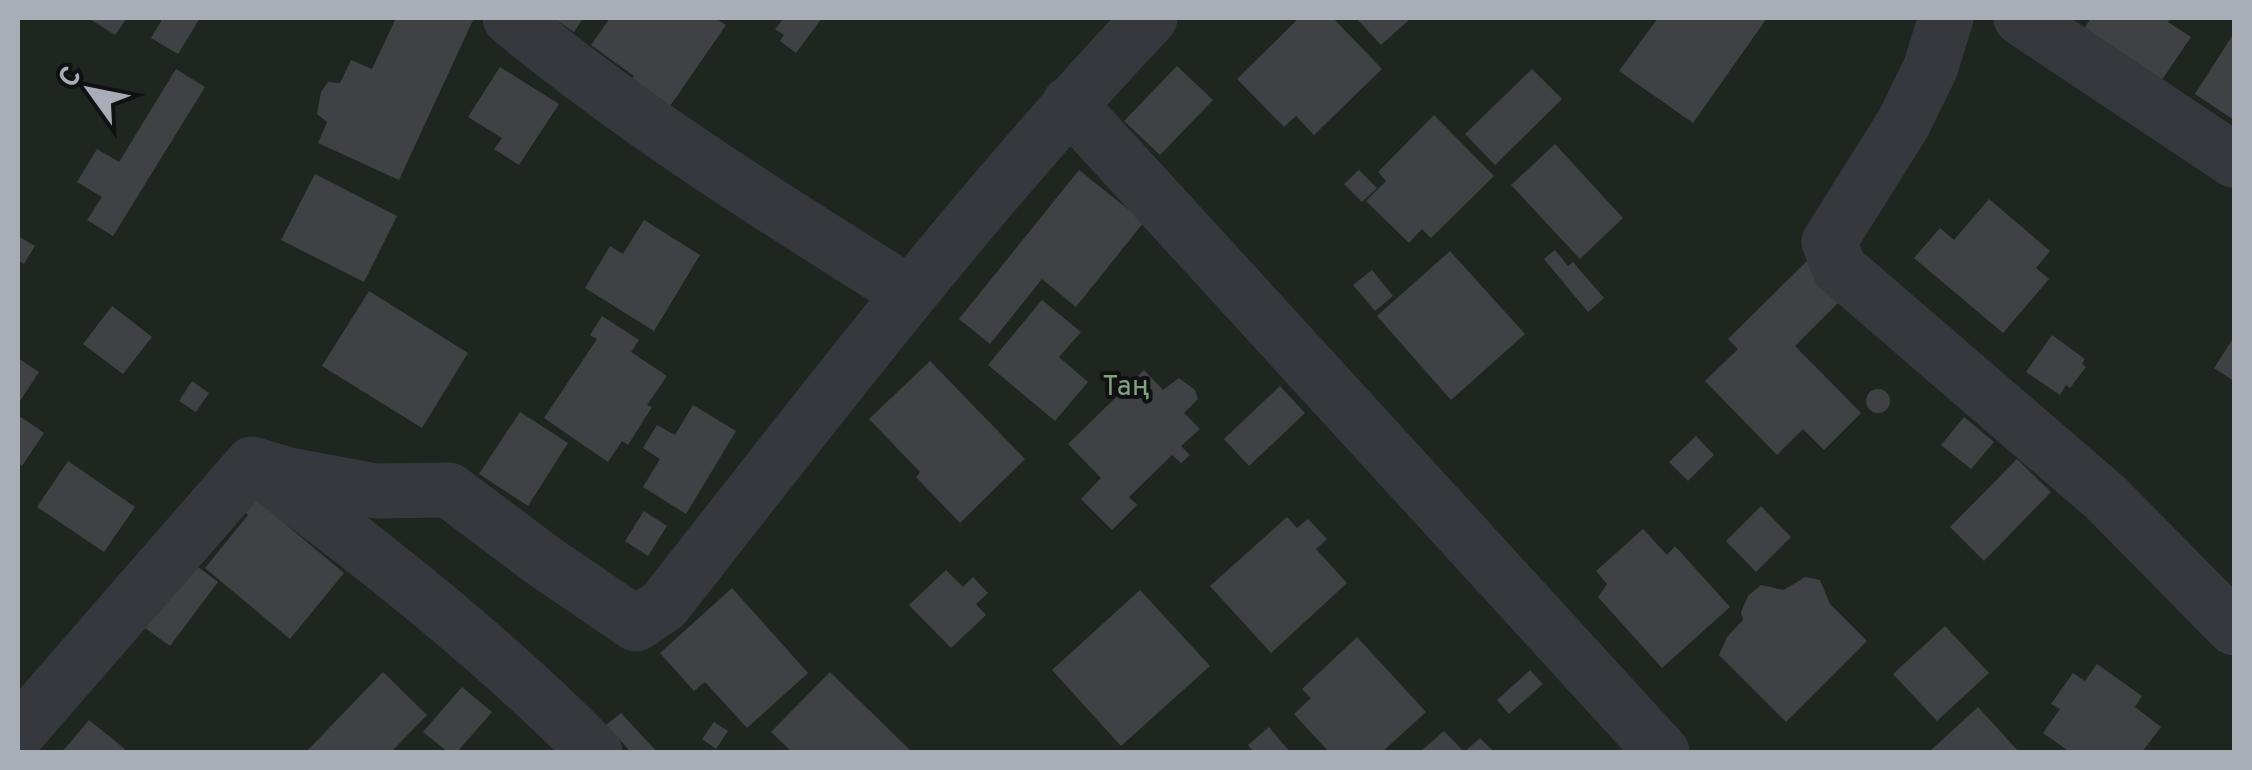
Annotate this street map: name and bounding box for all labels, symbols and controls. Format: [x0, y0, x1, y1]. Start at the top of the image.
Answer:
north arrow [40, 40, 140, 140]
text: С [52, 61, 92, 95]
park label: Таң [1102, 370, 1150, 406]

